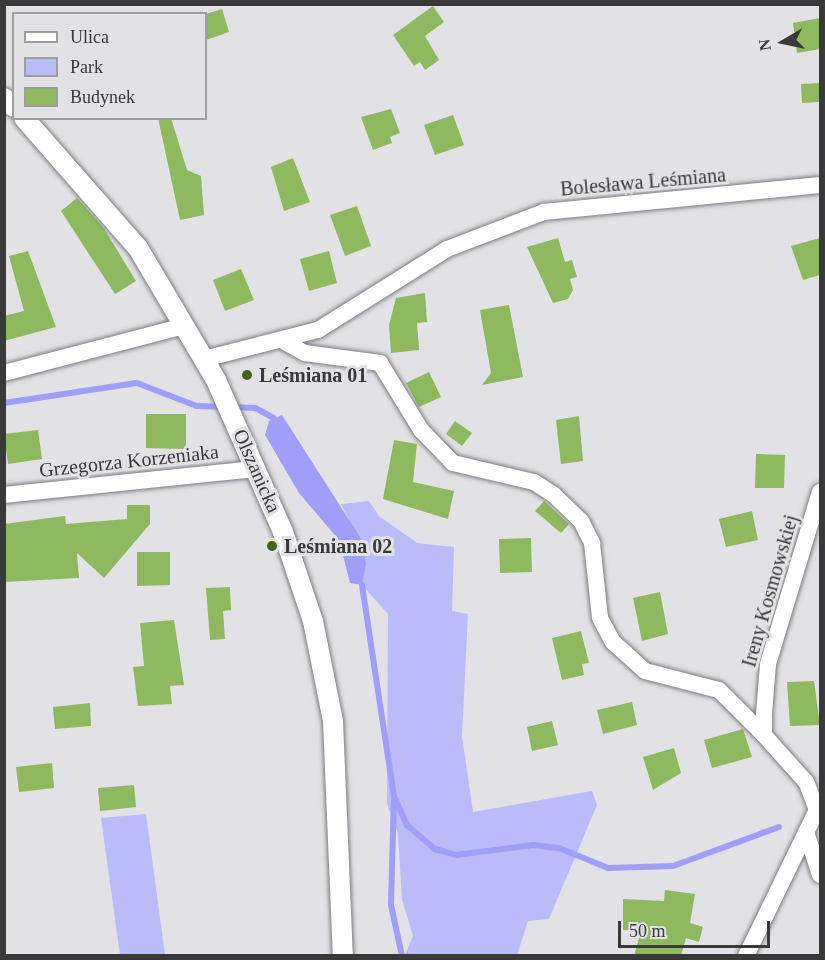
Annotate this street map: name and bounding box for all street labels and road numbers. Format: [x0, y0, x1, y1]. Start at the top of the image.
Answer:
street label: Bolesława Leśmiana [559, 163, 727, 201]
street label: Olszanicka [228, 426, 286, 516]
street label: Grzegorza Korzeniaka [38, 440, 220, 482]
street label: Ireny Kosmowskiej [737, 512, 803, 670]

